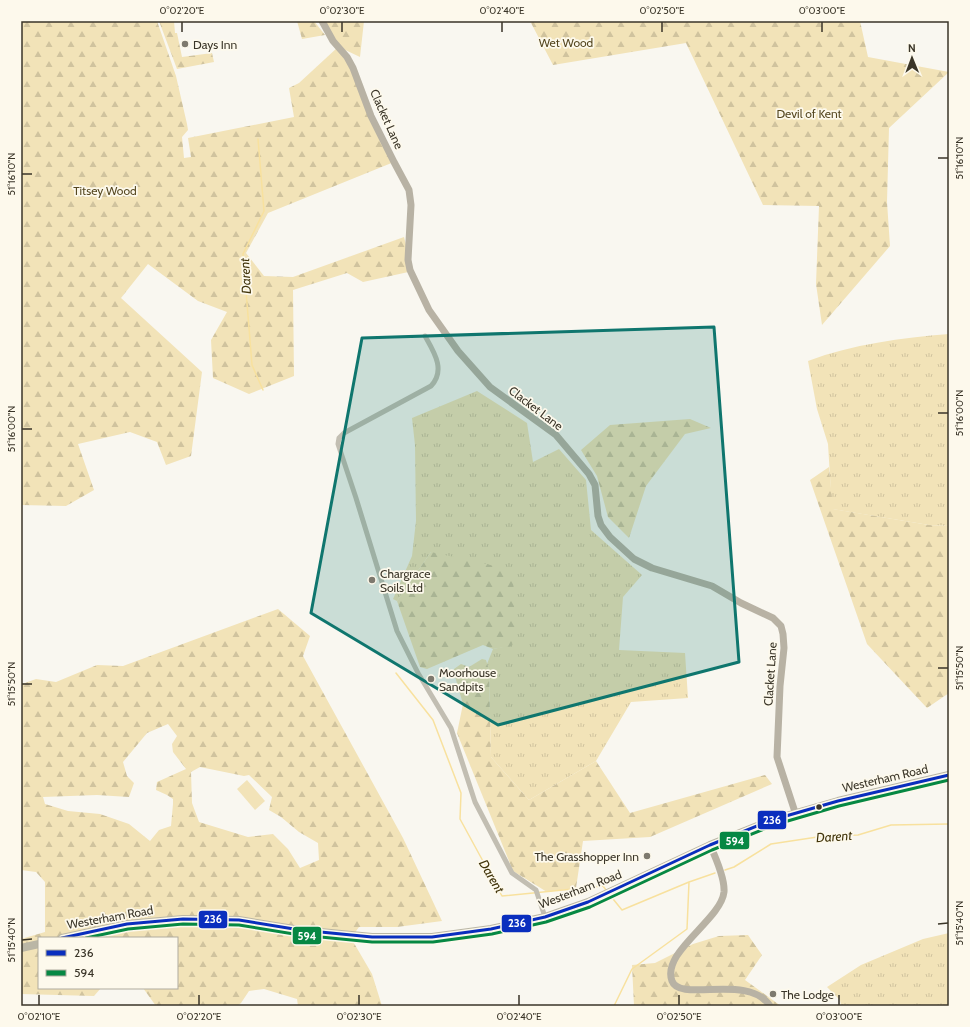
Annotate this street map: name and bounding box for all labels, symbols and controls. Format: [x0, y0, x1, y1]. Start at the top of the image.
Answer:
text: 0°02'20"E [160, 4, 205, 17]
text: 0°02'30"E [320, 4, 365, 17]
text: 0°02'40"E [479, 4, 525, 17]
text: 0°02'50"E [640, 4, 685, 17]
text: 0°03'00"E [799, 4, 846, 17]
park label: Wet Wood [539, 35, 593, 50]
place label: Days Inn [193, 37, 237, 52]
north arrow [892, 38, 932, 78]
marker: Days Inn [180, 39, 190, 49]
text: N [908, 41, 916, 55]
street label: Clacket Lane [367, 87, 407, 151]
park label: Devil of Kent [776, 106, 842, 121]
text: 51°16'10"N [953, 137, 966, 179]
text: 51°16'10"N [5, 153, 18, 195]
park label: Titsey Wood [73, 183, 137, 198]
water label: Darent [236, 257, 254, 294]
street label: Clacket Lane [506, 383, 566, 433]
text: 51°16'00"N [953, 390, 966, 436]
text: 51°16'00"N [5, 406, 18, 452]
place label: Chargrace Soils Ltd [380, 566, 430, 595]
marker: Chargrace Soils Ltd [367, 575, 377, 585]
street label: Clacket Lane [760, 642, 780, 706]
text: 51°15'50"N [953, 646, 966, 690]
text: 51°15'50"N [5, 662, 18, 706]
place label: Moorhouse Sandpits [439, 665, 496, 694]
marker: Moorhouse Sandpits [426, 674, 436, 684]
street label: Westerham Road [841, 761, 929, 795]
unlabelled marker [814, 802, 824, 812]
line badge: 236 [757, 810, 787, 830]
text: 236 [763, 813, 781, 827]
water label: Darent [815, 827, 854, 845]
line badge: 594 [719, 831, 750, 850]
text: 594 [726, 834, 745, 848]
place label: The Grasshopper Inn [534, 849, 639, 864]
marker: The Grasshopper Inn [642, 851, 652, 861]
water label: Darent [476, 856, 509, 896]
street label: Westerham Road [536, 866, 624, 912]
text: 51°15'40"N [953, 901, 966, 945]
street label: Westerham Road [66, 902, 154, 932]
line badge: 236 [198, 910, 228, 929]
text: 236 [204, 912, 222, 926]
line badge: 236 [501, 914, 532, 933]
text: 236 [508, 916, 526, 930]
text: 51°15'40"N [5, 918, 18, 962]
line badge: 594 [292, 926, 322, 945]
text: 594 [298, 929, 317, 943]
legend [38, 937, 178, 989]
text: 236 [74, 945, 94, 960]
text: 594 [74, 965, 94, 980]
place label: The Lodge [781, 987, 834, 1002]
marker: The Lodge [768, 989, 778, 999]
text: 0°02'10"E [18, 1010, 61, 1023]
text: 0°02'20"E [177, 1010, 222, 1023]
text: 0°02'30"E [337, 1010, 382, 1023]
text: 0°02'40"E [496, 1010, 542, 1023]
text: 0°02'50"E [657, 1010, 702, 1023]
text: 0°03'00"E [816, 1010, 863, 1023]

